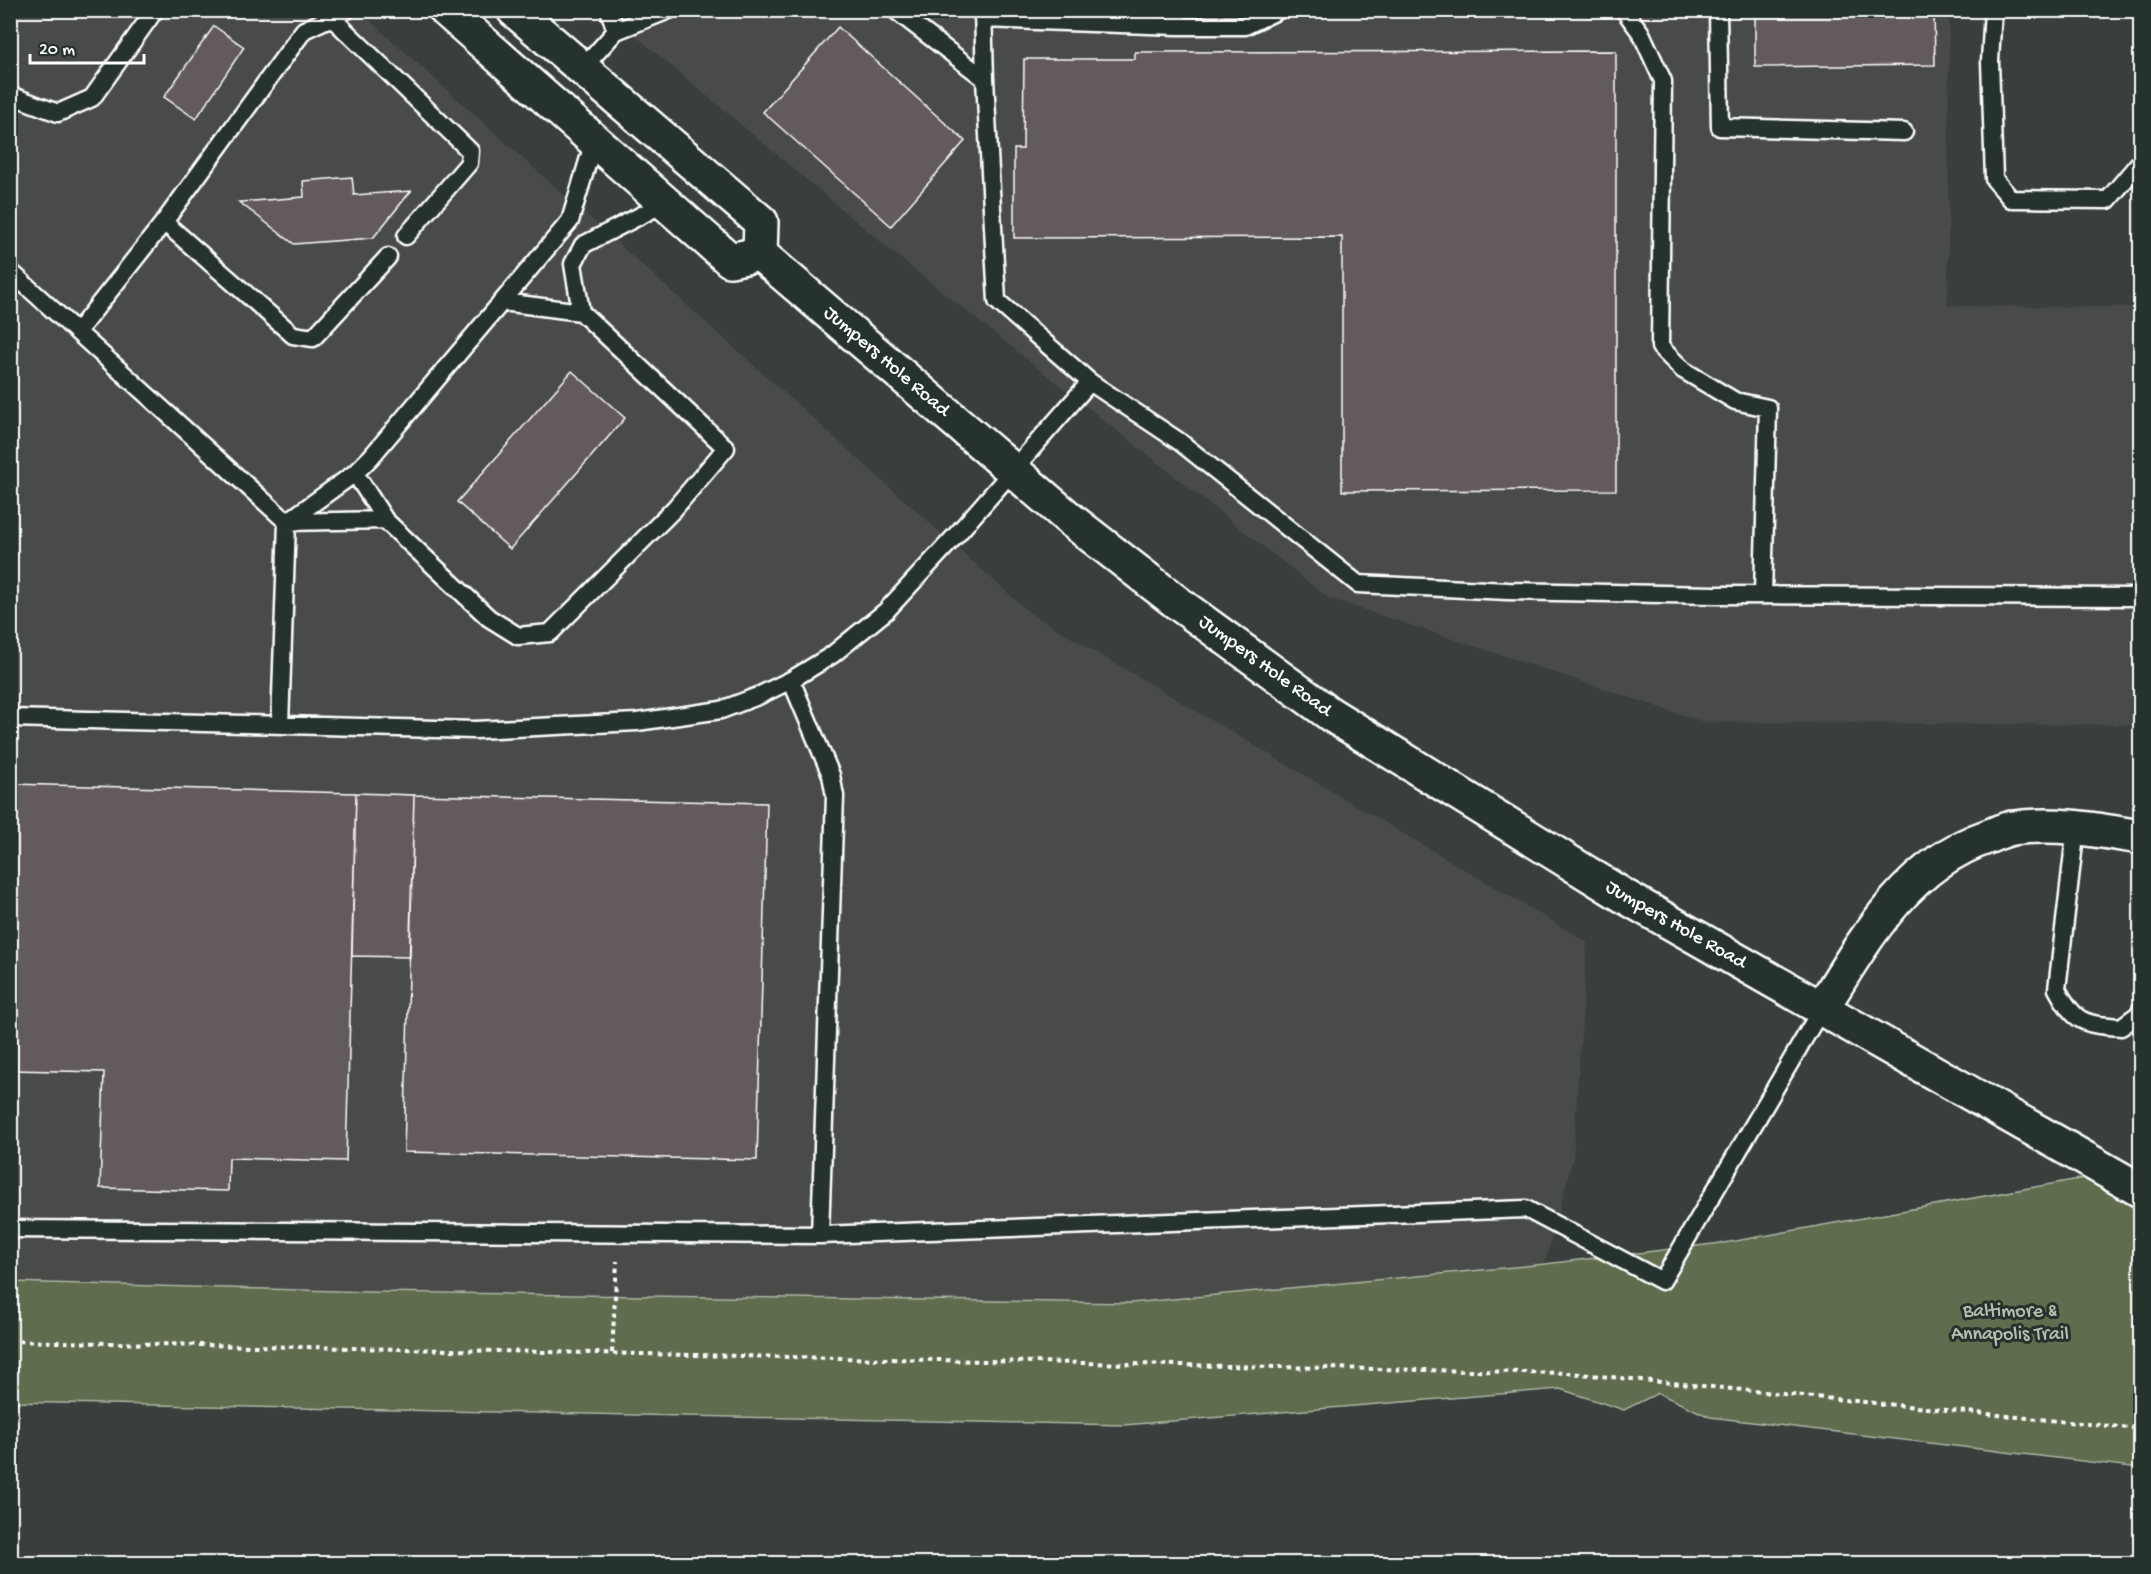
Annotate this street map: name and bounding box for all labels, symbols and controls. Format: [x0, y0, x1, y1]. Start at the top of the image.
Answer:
scale bar [30, 27, 144, 65]
text: 20 m [39, 40, 75, 61]
street label: Jumpers Hole Road [818, 302, 956, 424]
street label: Jumpers Hole Road [1194, 610, 1337, 724]
street label: Jumpers Hole Road [1601, 876, 1752, 976]
park label: Baltimore & Annapolis Trail [1951, 1301, 2069, 1347]

